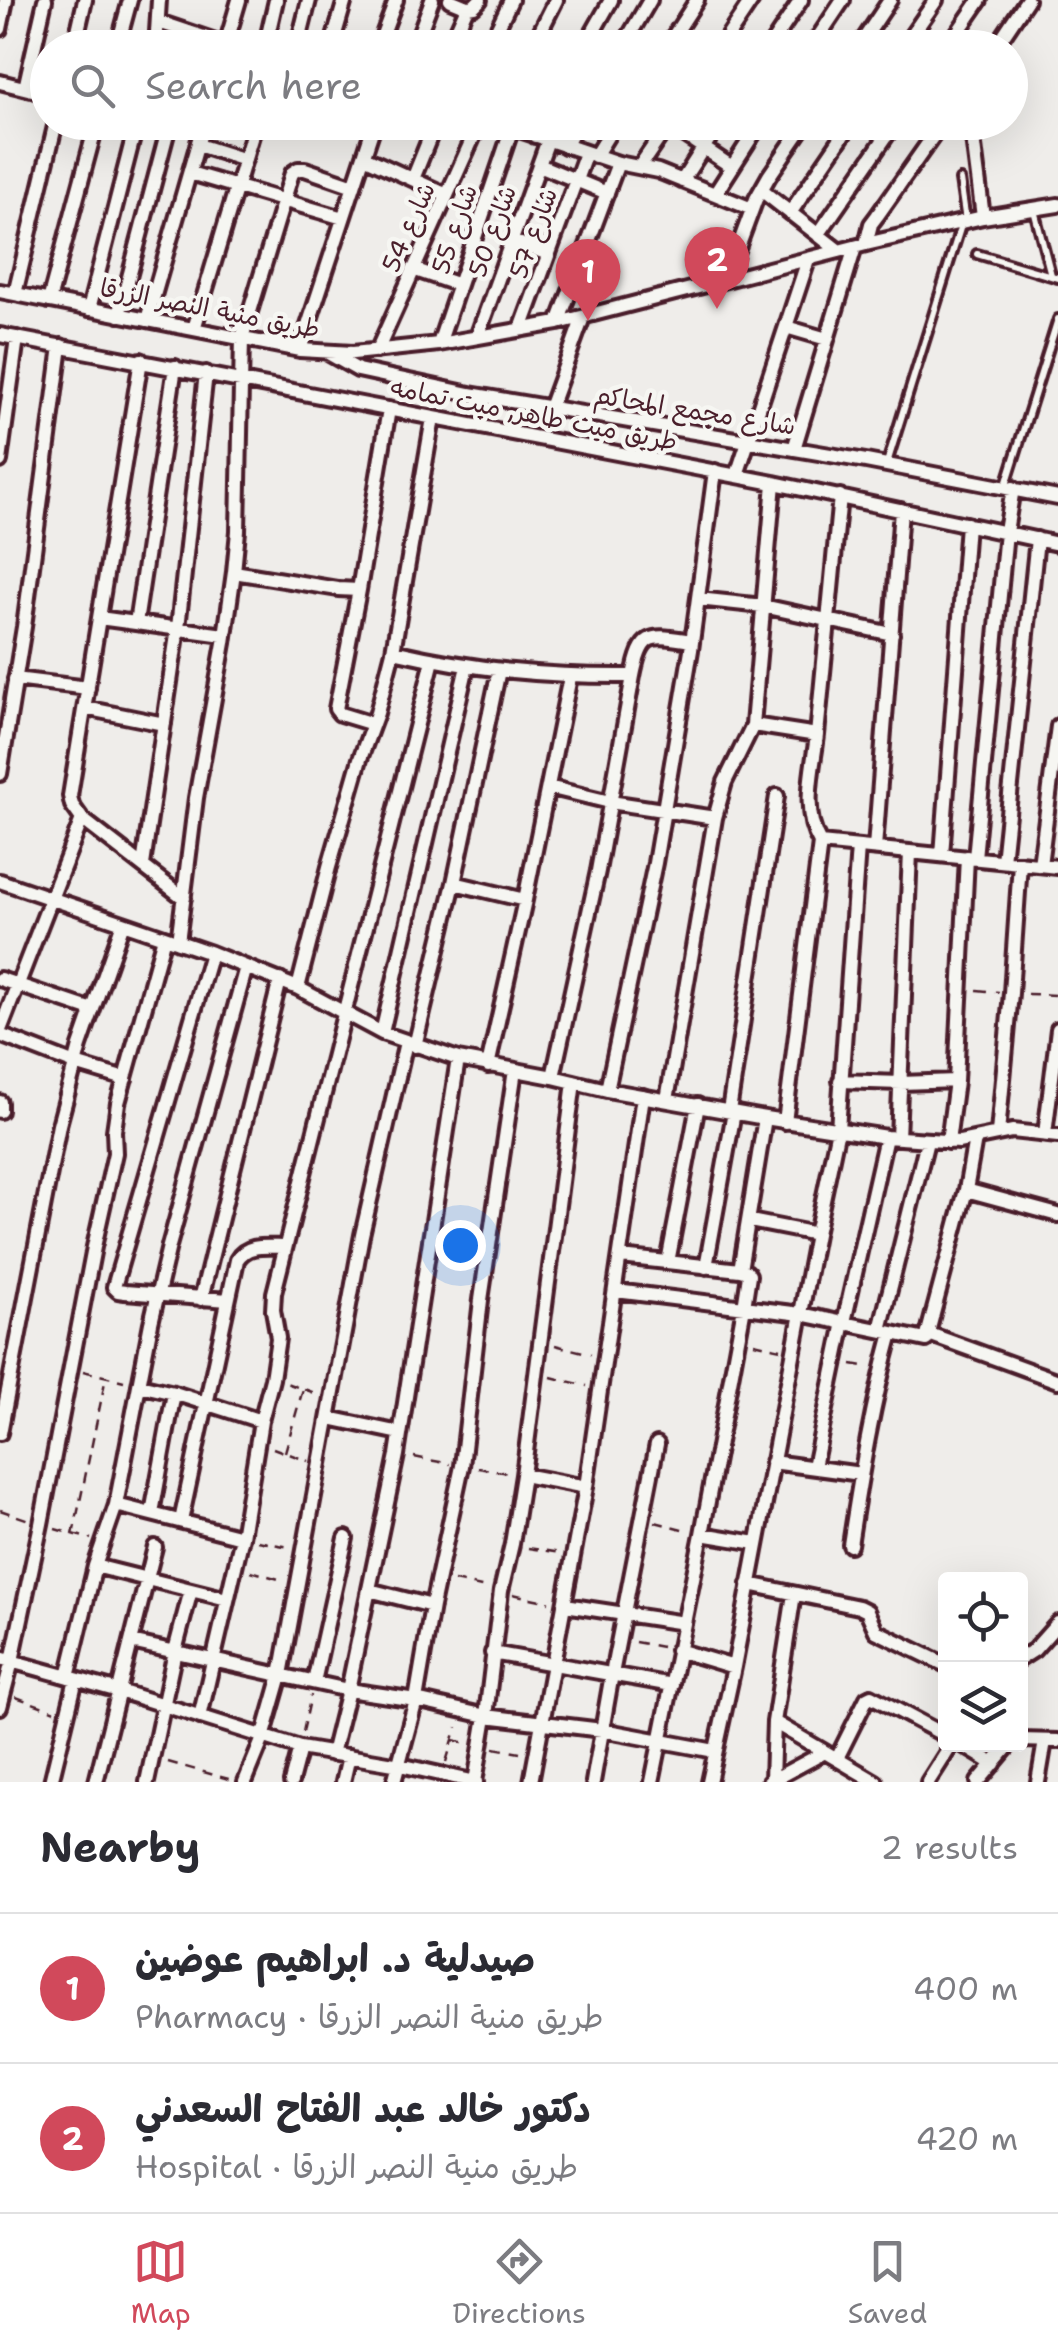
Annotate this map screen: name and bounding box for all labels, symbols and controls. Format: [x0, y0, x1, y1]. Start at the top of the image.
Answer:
search box [30, 30, 1028, 140]
icon: search [65, 58, 120, 113]
text: Search here [145, 60, 362, 111]
street label: شارع 54 [373, 177, 444, 278]
street label: شارع 55 [423, 180, 486, 279]
street label: شارع 50 [460, 180, 525, 282]
street label: شارع 57 [501, 183, 566, 283]
pin: 2 [684, 226, 750, 309]
pin: 1 [556, 238, 620, 321]
street label: طريق منية النصر الزرقا [97, 270, 323, 346]
street label: طريق ميت طاهر, ميت تمامه [388, 369, 680, 459]
street label: شارع مجمع المحاكم [591, 377, 798, 446]
your location [435, 1220, 486, 1271]
map controls [938, 1572, 1028, 1752]
button: locate [938, 1572, 1028, 1662]
button: layers [938, 1662, 1028, 1752]
text: Nearby [40, 1819, 200, 1875]
text: 2 results [881, 1826, 1018, 1869]
text: صيدلية د. ابراهيم عوضين [135, 1933, 535, 1984]
text: 1 [65, 1967, 80, 2010]
text: 400 m [913, 1967, 1018, 2010]
text: Pharmacy · طريق منية النصر الزرقا [135, 1995, 604, 2038]
text: دكتور خالد عبد الفتاح السعدني [135, 2083, 591, 2134]
text: 2 [61, 2117, 84, 2160]
text: 420 m [916, 2117, 1018, 2160]
text: Hospital · طريق منية النصر الزرقا [135, 2145, 578, 2188]
tab: Map [131, 2234, 191, 2332]
tab: Directions [452, 2234, 586, 2332]
tab: Saved [848, 2234, 927, 2332]

